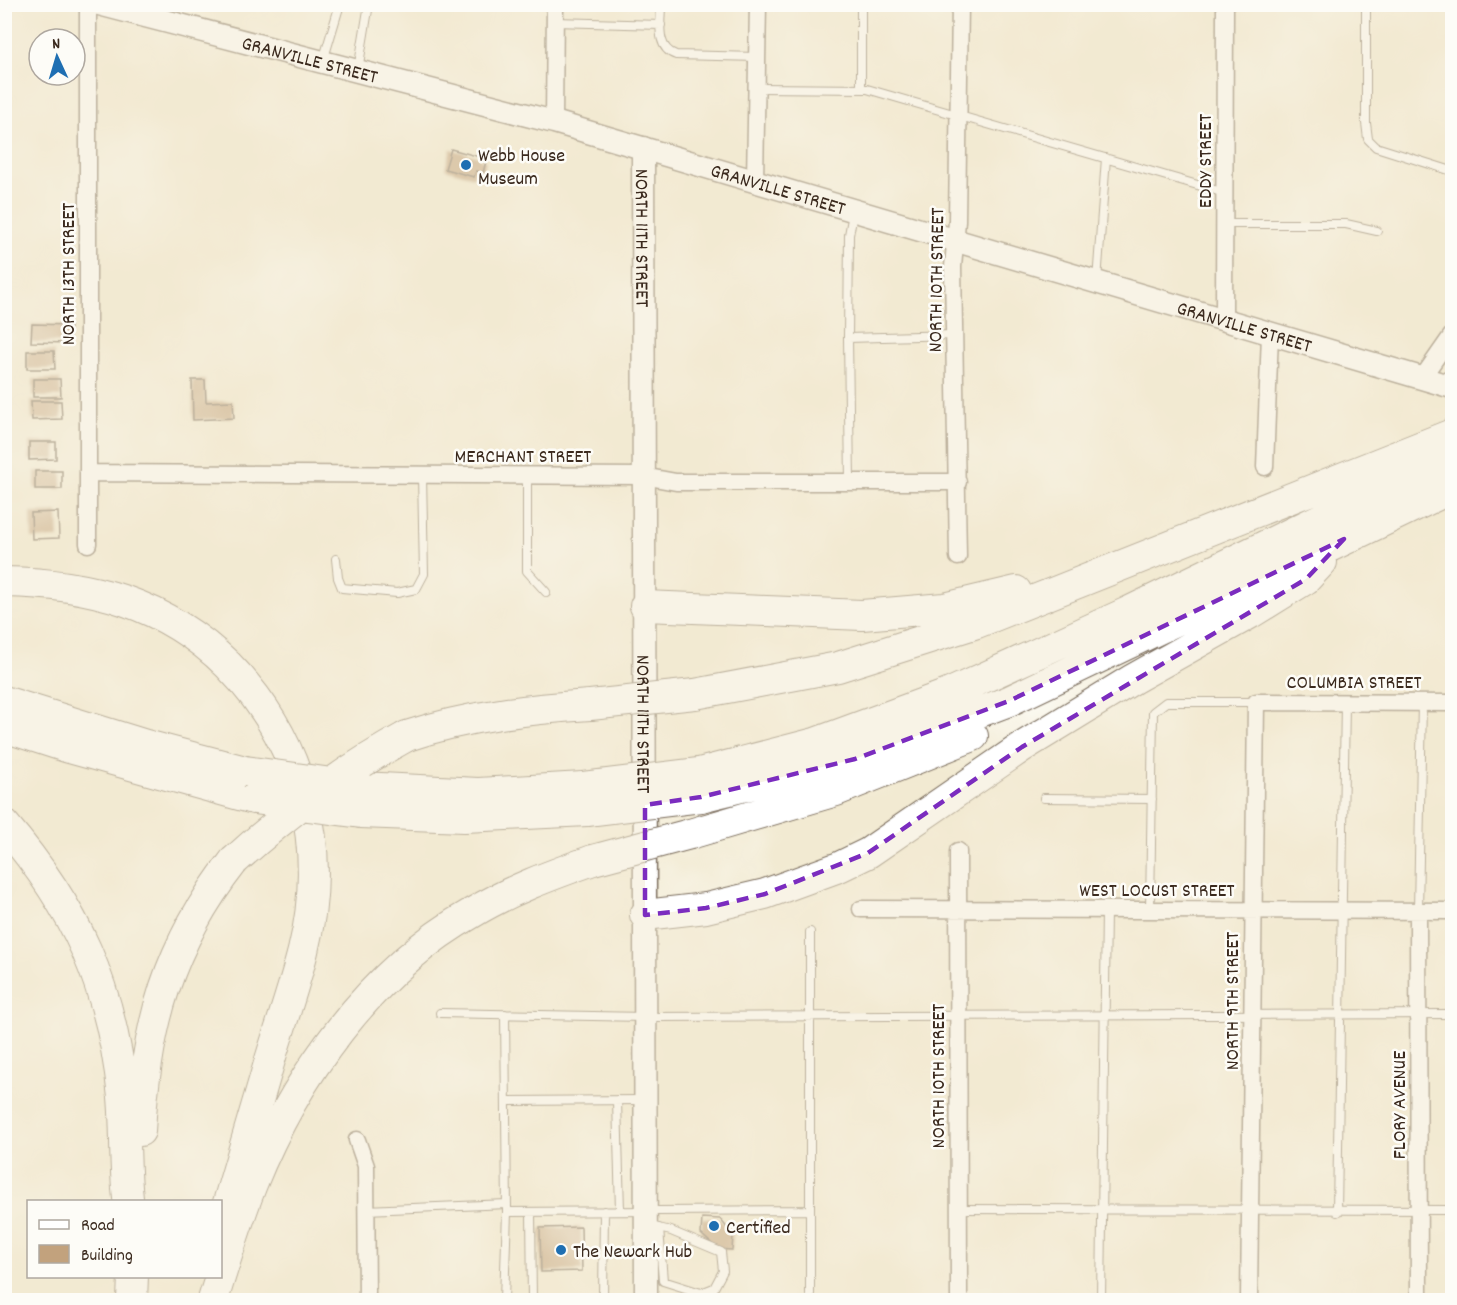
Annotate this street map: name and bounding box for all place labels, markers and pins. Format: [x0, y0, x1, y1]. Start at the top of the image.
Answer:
place label: Webb House Museum [478, 143, 565, 194]
marker: Webb House Museum [459, 158, 473, 172]
place label: Certified [726, 1215, 791, 1243]
marker: Certified [707, 1219, 721, 1233]
place label: The Newark Hub [573, 1239, 692, 1267]
marker: The Newark Hub [554, 1243, 568, 1257]

